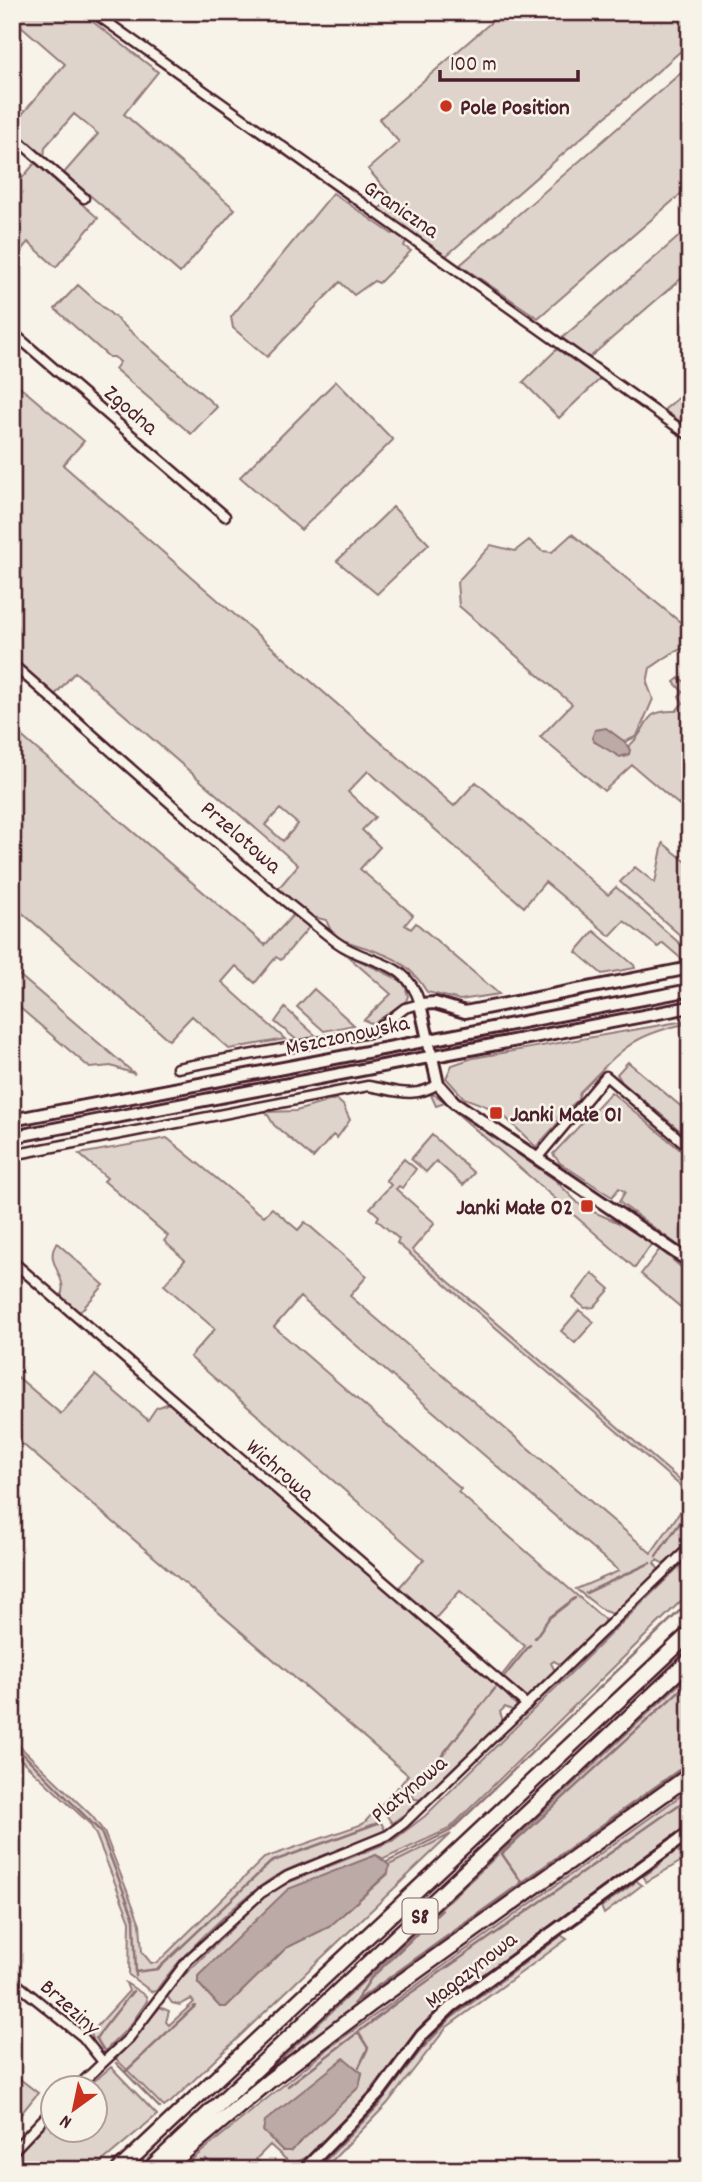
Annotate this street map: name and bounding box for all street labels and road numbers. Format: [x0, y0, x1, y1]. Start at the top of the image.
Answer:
street label: Graniczna [356, 173, 446, 249]
street label: Zgodna [95, 379, 165, 445]
street label: Przelotowa [192, 794, 288, 884]
street label: Mszczonowska [283, 1008, 414, 1067]
street label: Wichrowa [237, 1432, 321, 1512]
street label: Platynowa [365, 1748, 457, 1833]
road number: S8 [402, 1898, 438, 1934]
street label: Magazynowa [419, 1924, 526, 2019]
street label: Brzeziny [31, 1973, 107, 2045]

